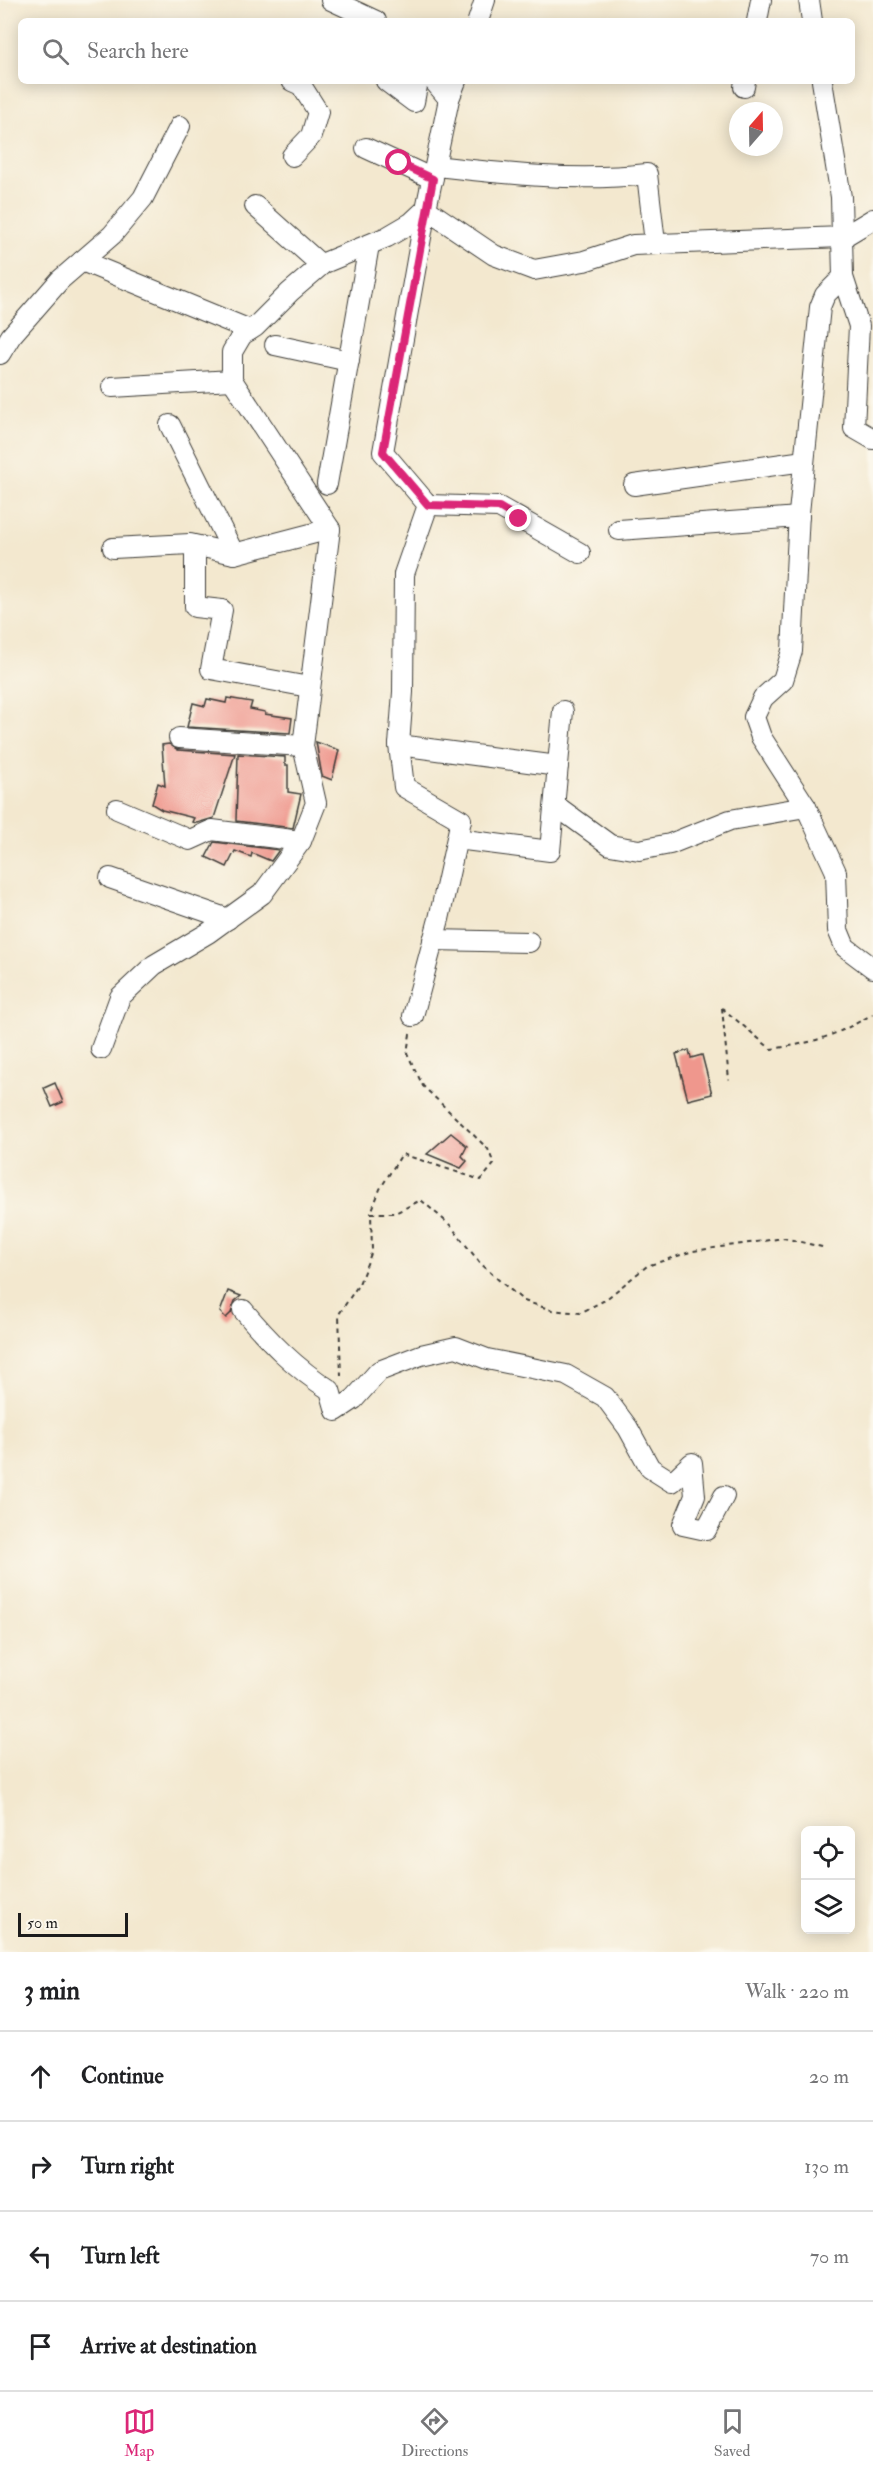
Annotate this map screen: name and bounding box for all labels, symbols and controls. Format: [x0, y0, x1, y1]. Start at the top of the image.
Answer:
search box [18, 18, 855, 84]
icon: search [39, 35, 72, 68]
text: Search here [87, 37, 189, 65]
north arrow [729, 102, 783, 156]
route start [385, 149, 411, 175]
route end [505, 505, 531, 531]
map controls [801, 1826, 855, 1934]
button: locate [801, 1826, 855, 1880]
button: layers [801, 1880, 855, 1934]
scale bar [18, 1910, 128, 1938]
text: 50 m [27, 1913, 58, 1933]
text: 3 min [24, 1975, 80, 2007]
text: Walk · 220 m [745, 1979, 849, 2004]
icon: ahead [24, 2060, 57, 2093]
text: Continue [81, 2062, 164, 2090]
text: 20 m [809, 2064, 849, 2089]
icon: right [24, 2150, 57, 2183]
text: Turn right [81, 2152, 174, 2180]
text: 130 m [804, 2154, 849, 2179]
icon: left [24, 2240, 57, 2273]
text: Turn left [81, 2242, 160, 2270]
text: 70 m [810, 2244, 849, 2269]
icon: arrive [24, 2330, 57, 2363]
text: Arrive at destination [81, 2332, 257, 2360]
tab: Map [123, 2405, 156, 2461]
tab: Directions [401, 2405, 468, 2461]
tab: Saved [714, 2405, 750, 2461]

